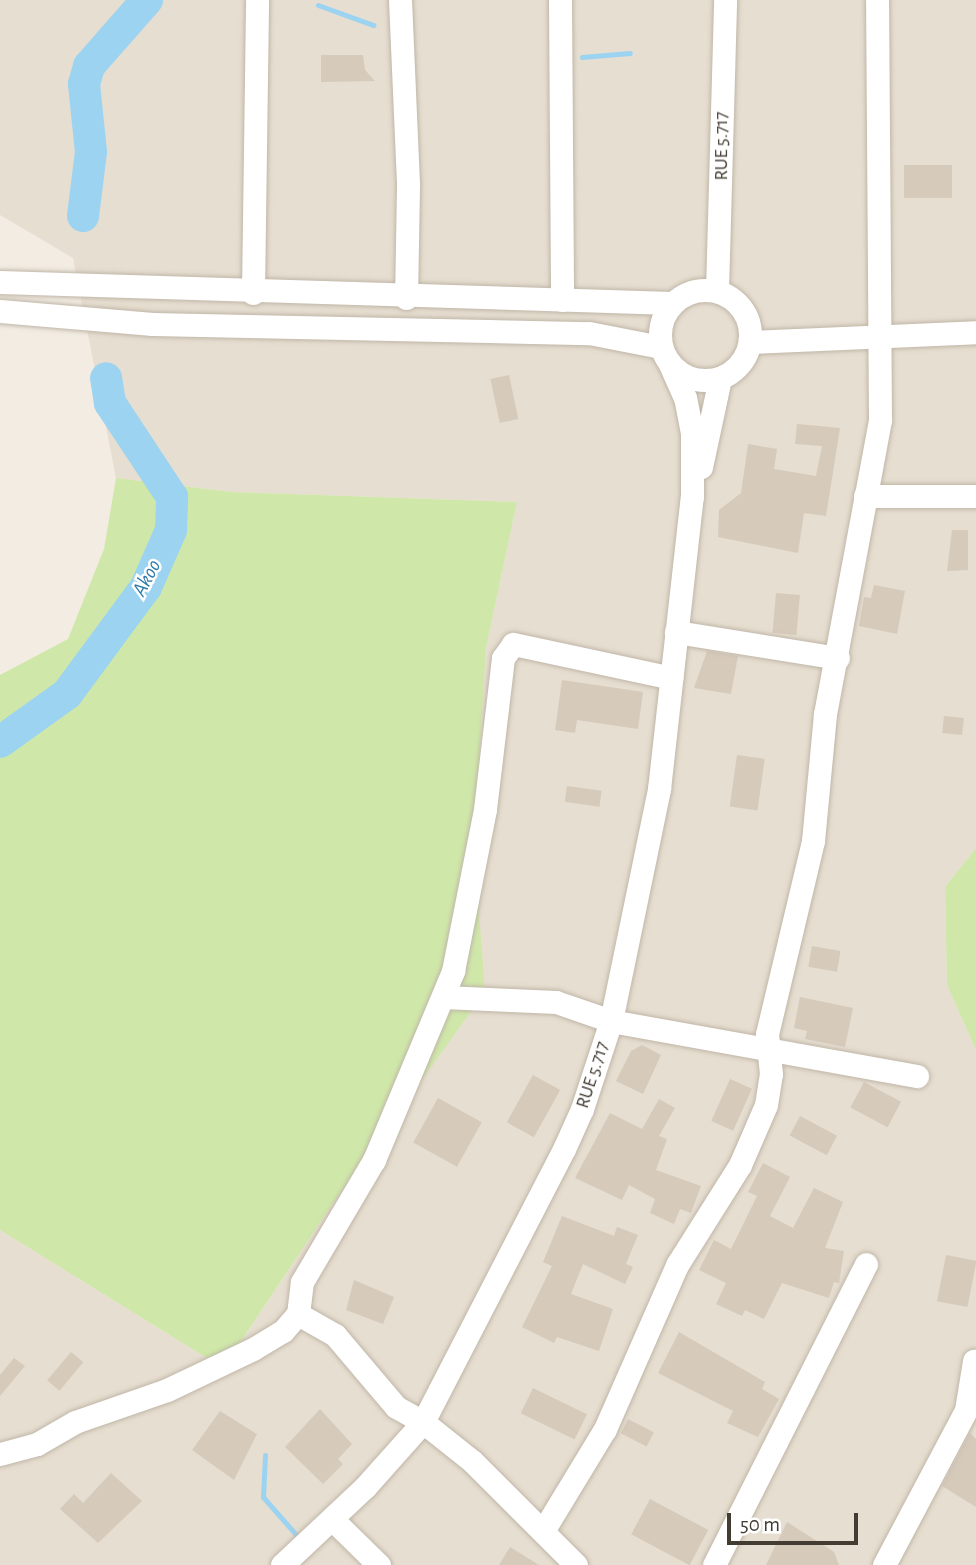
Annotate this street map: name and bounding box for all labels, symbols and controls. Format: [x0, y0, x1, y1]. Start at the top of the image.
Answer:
street label: RUE 5.717 [711, 111, 733, 181]
water label: Akoo [127, 555, 167, 601]
street label: RUE 5.717 [571, 1039, 615, 1111]
scale bar [731, 1498, 862, 1542]
text: 50 m [740, 1514, 780, 1535]

